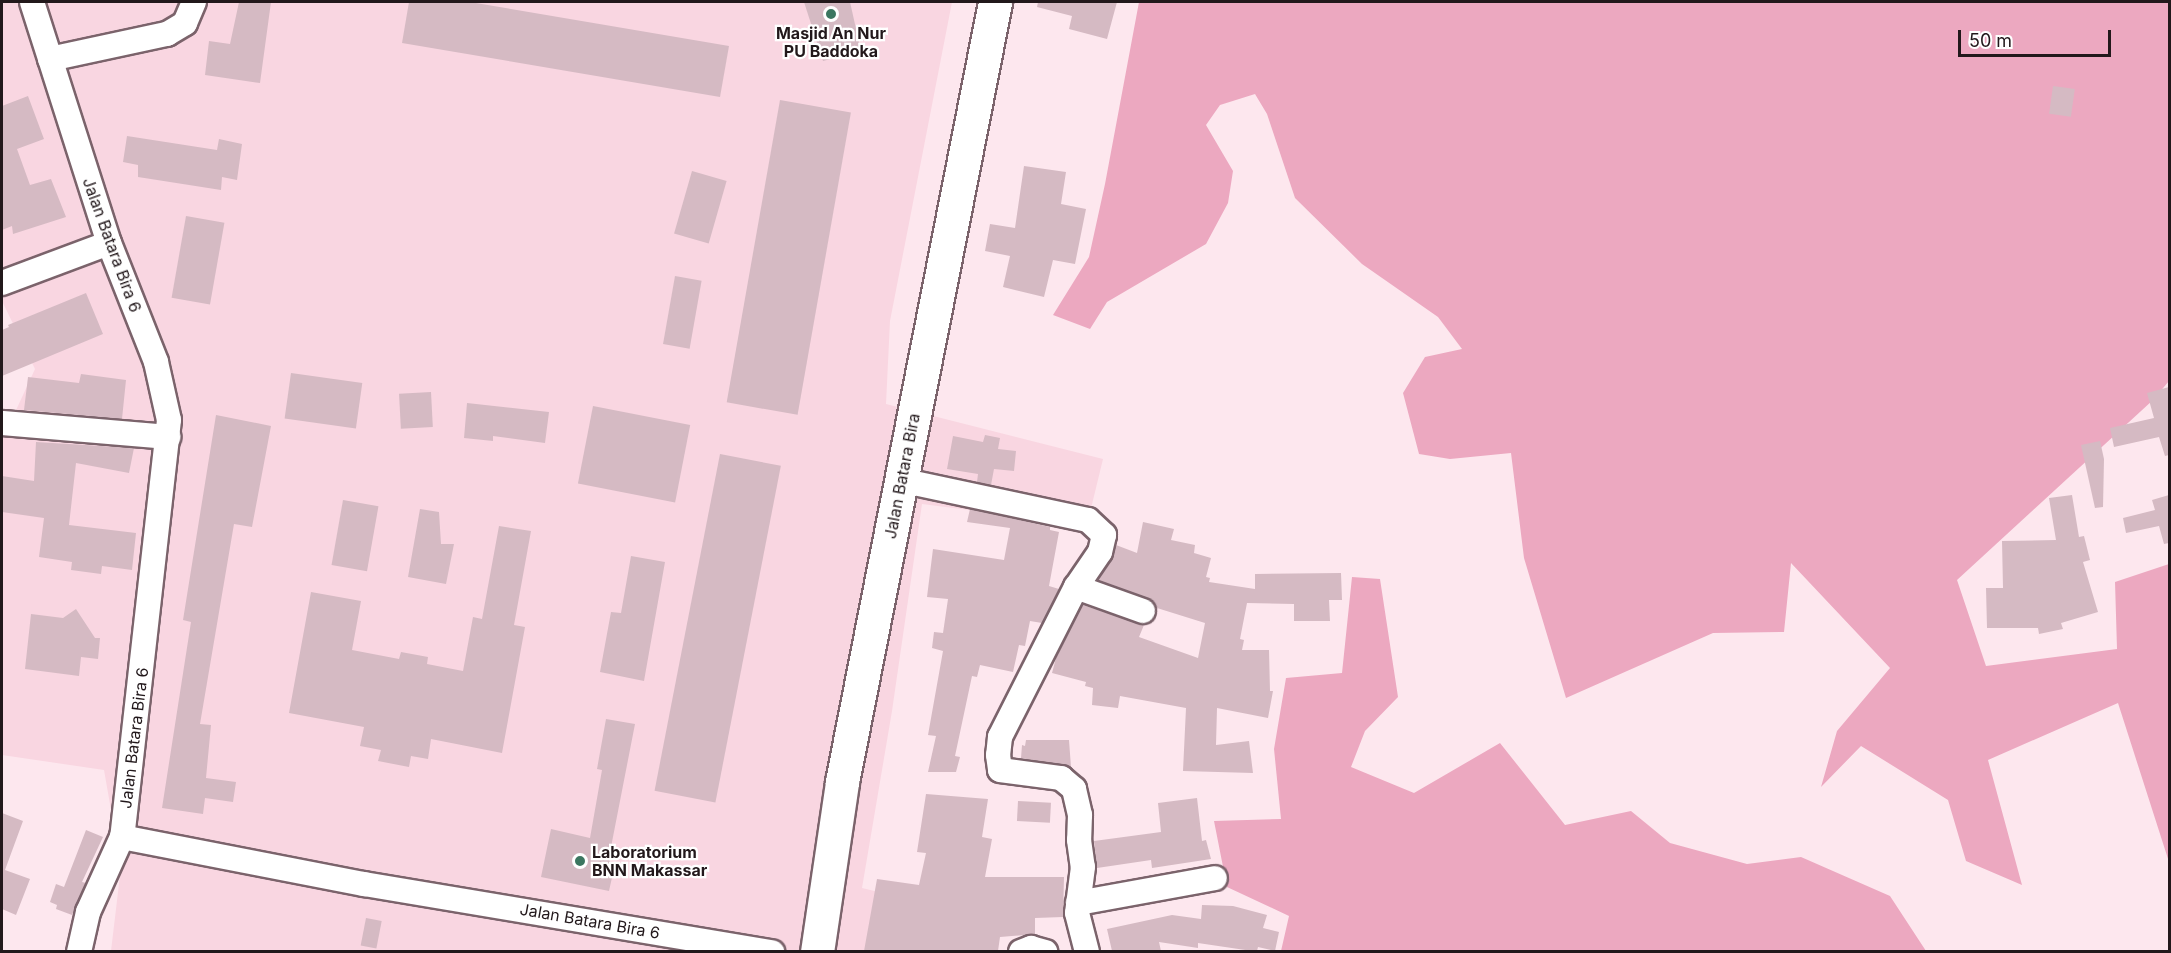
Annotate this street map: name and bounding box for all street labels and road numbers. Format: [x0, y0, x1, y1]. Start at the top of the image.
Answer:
street label: Jalan Batara Bira 6 [79, 175, 145, 315]
street label: Jalan Batara Bira [880, 412, 924, 540]
street label: Jalan Batara Bira 6 [116, 666, 152, 810]
street label: Jalan Batara Bira 6 [518, 899, 662, 943]

